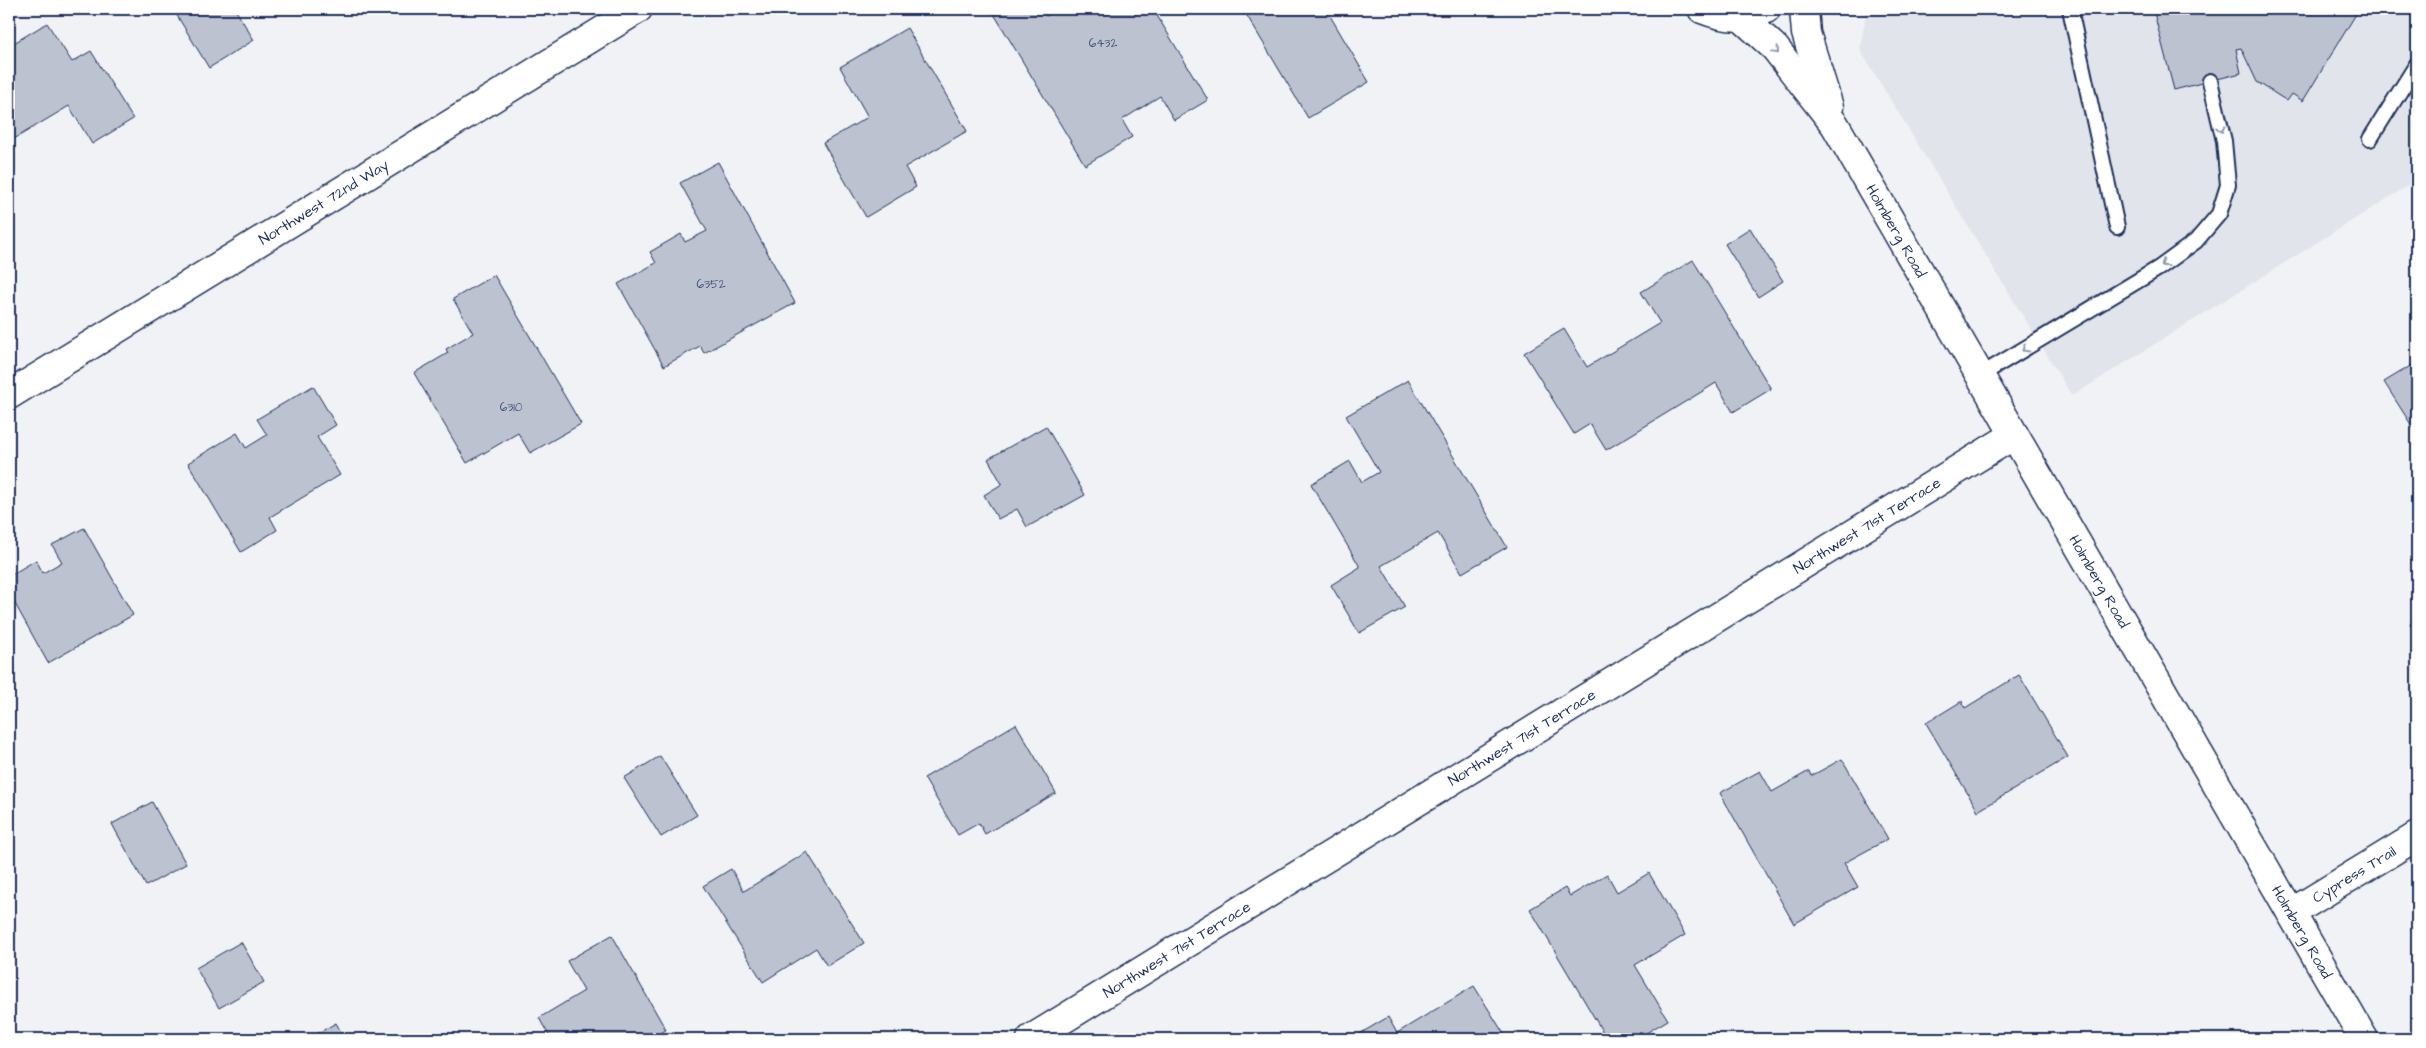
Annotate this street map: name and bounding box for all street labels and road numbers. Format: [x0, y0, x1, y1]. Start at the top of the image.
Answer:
street label: Northwest 72nd Way [255, 155, 393, 250]
street label: Holmberg Road [1861, 181, 1931, 282]
street label: Northwest 71st Terrace [1789, 473, 1945, 579]
street label: Holmberg Road [2063, 531, 2134, 632]
street label: Northwest 71st Terrace [1444, 685, 1600, 791]
street label: Cypress Trail [2309, 841, 2400, 908]
street label: Holmberg Road [2266, 882, 2337, 983]
street label: Northwest 71st Terrace [1099, 897, 1255, 1003]

